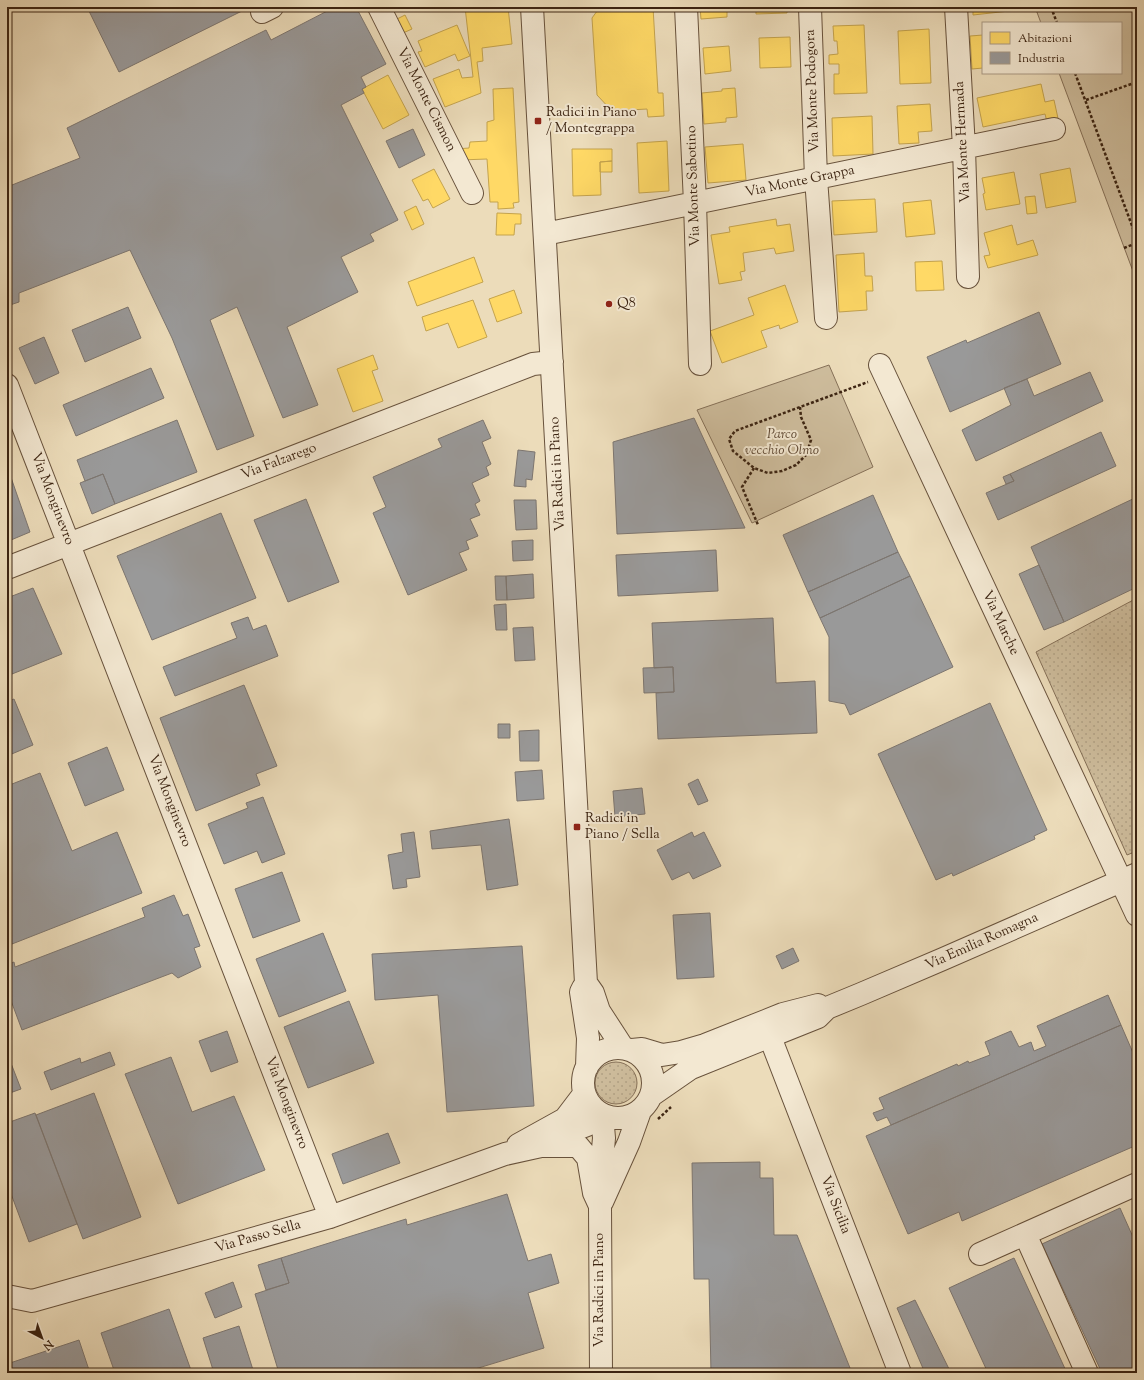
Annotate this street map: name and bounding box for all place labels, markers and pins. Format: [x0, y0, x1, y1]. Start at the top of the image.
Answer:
place label: Radici in Piano / Montegrappa [546, 103, 637, 139]
marker: Radici in Piano / Montegrappa [533, 116, 543, 126]
place label: Q8 [617, 294, 636, 314]
marker: Q8 [604, 299, 614, 309]
place label: Radici in Piano / Sella [585, 809, 660, 845]
marker: Radici in Piano / Sella [572, 822, 582, 832]

